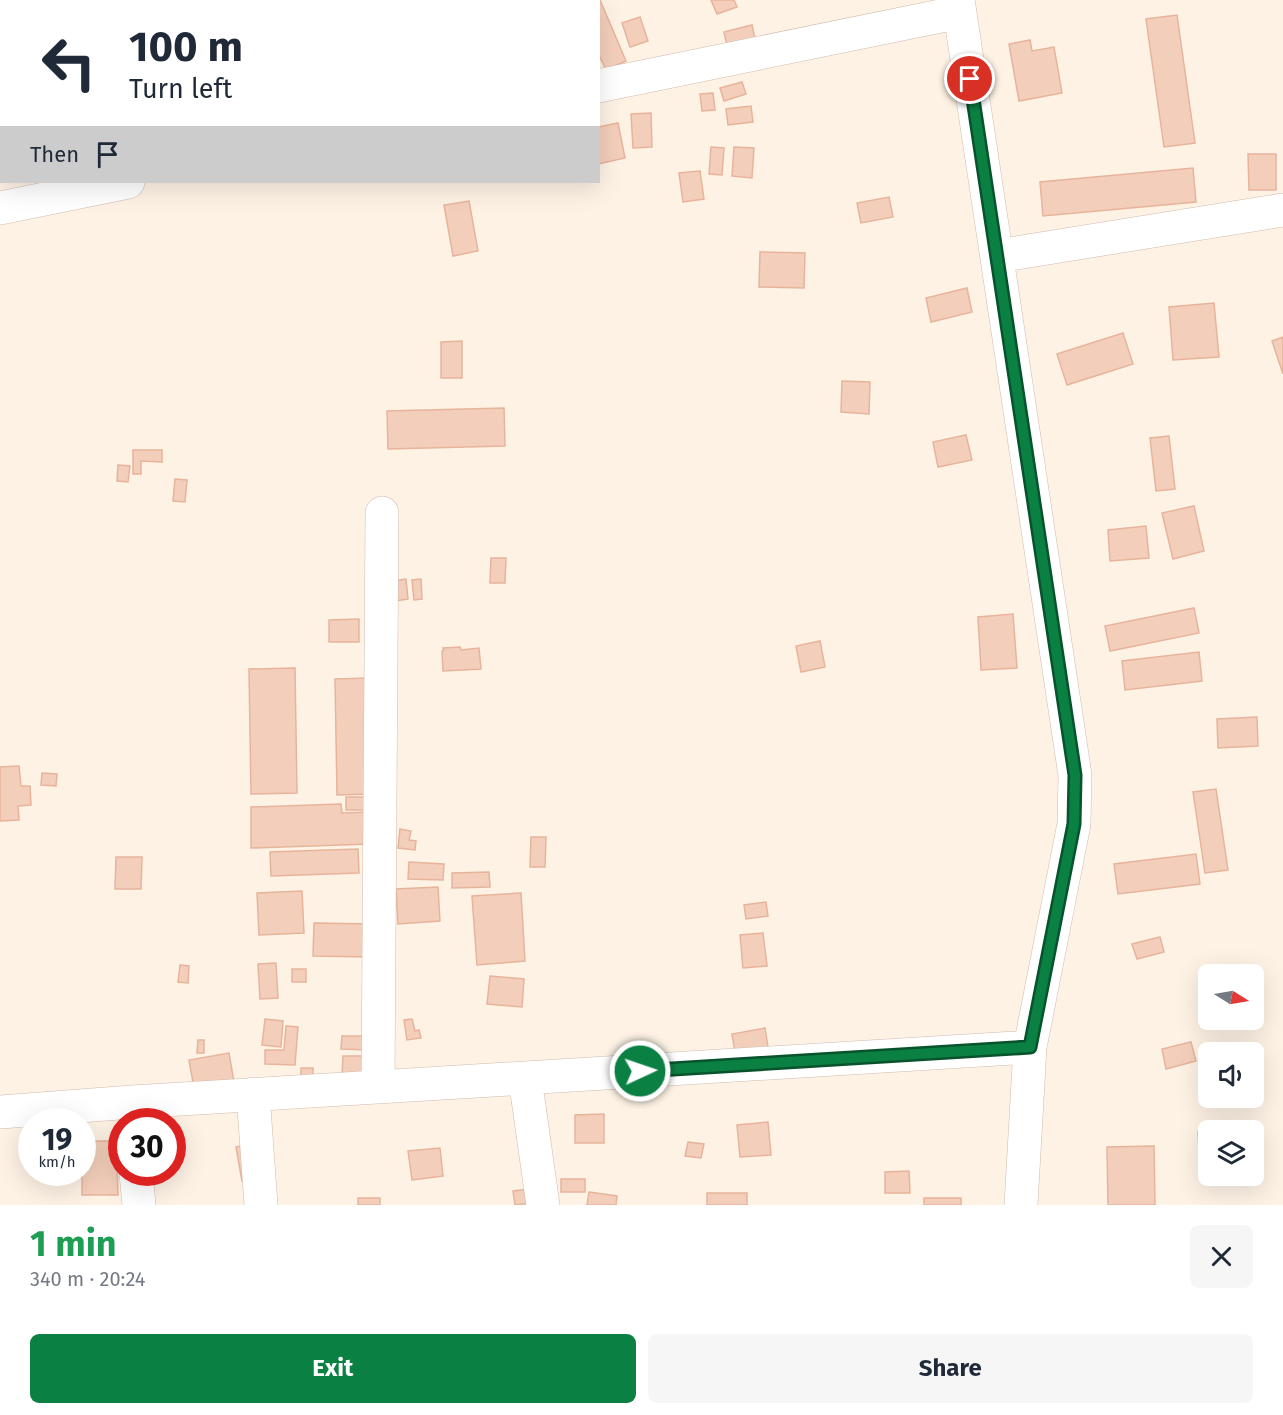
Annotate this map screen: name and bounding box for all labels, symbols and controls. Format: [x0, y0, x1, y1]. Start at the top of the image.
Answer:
text: 100 m [129, 22, 243, 72]
icon: left [30, 24, 108, 102]
pin [944, 53, 995, 104]
icon: arrive [953, 62, 986, 95]
text: Turn left [129, 73, 232, 105]
icon: arrive [91, 138, 124, 171]
text: Then [30, 141, 79, 168]
north arrow [1198, 964, 1264, 1030]
map controls [1198, 964, 1264, 1186]
position arrow [608, 1039, 672, 1103]
button: sound [1198, 1042, 1264, 1108]
speed limit sign: 30 [108, 1108, 186, 1186]
button: layers [1198, 1120, 1264, 1186]
text: 19 [42, 1122, 72, 1158]
text: km/h [38, 1153, 76, 1171]
text: 1 min [30, 1222, 117, 1266]
button: close [1190, 1225, 1253, 1288]
text: 340 m · 20:24 [30, 1267, 145, 1291]
button: Exit [30, 1334, 636, 1403]
button: Share [648, 1334, 1253, 1403]

